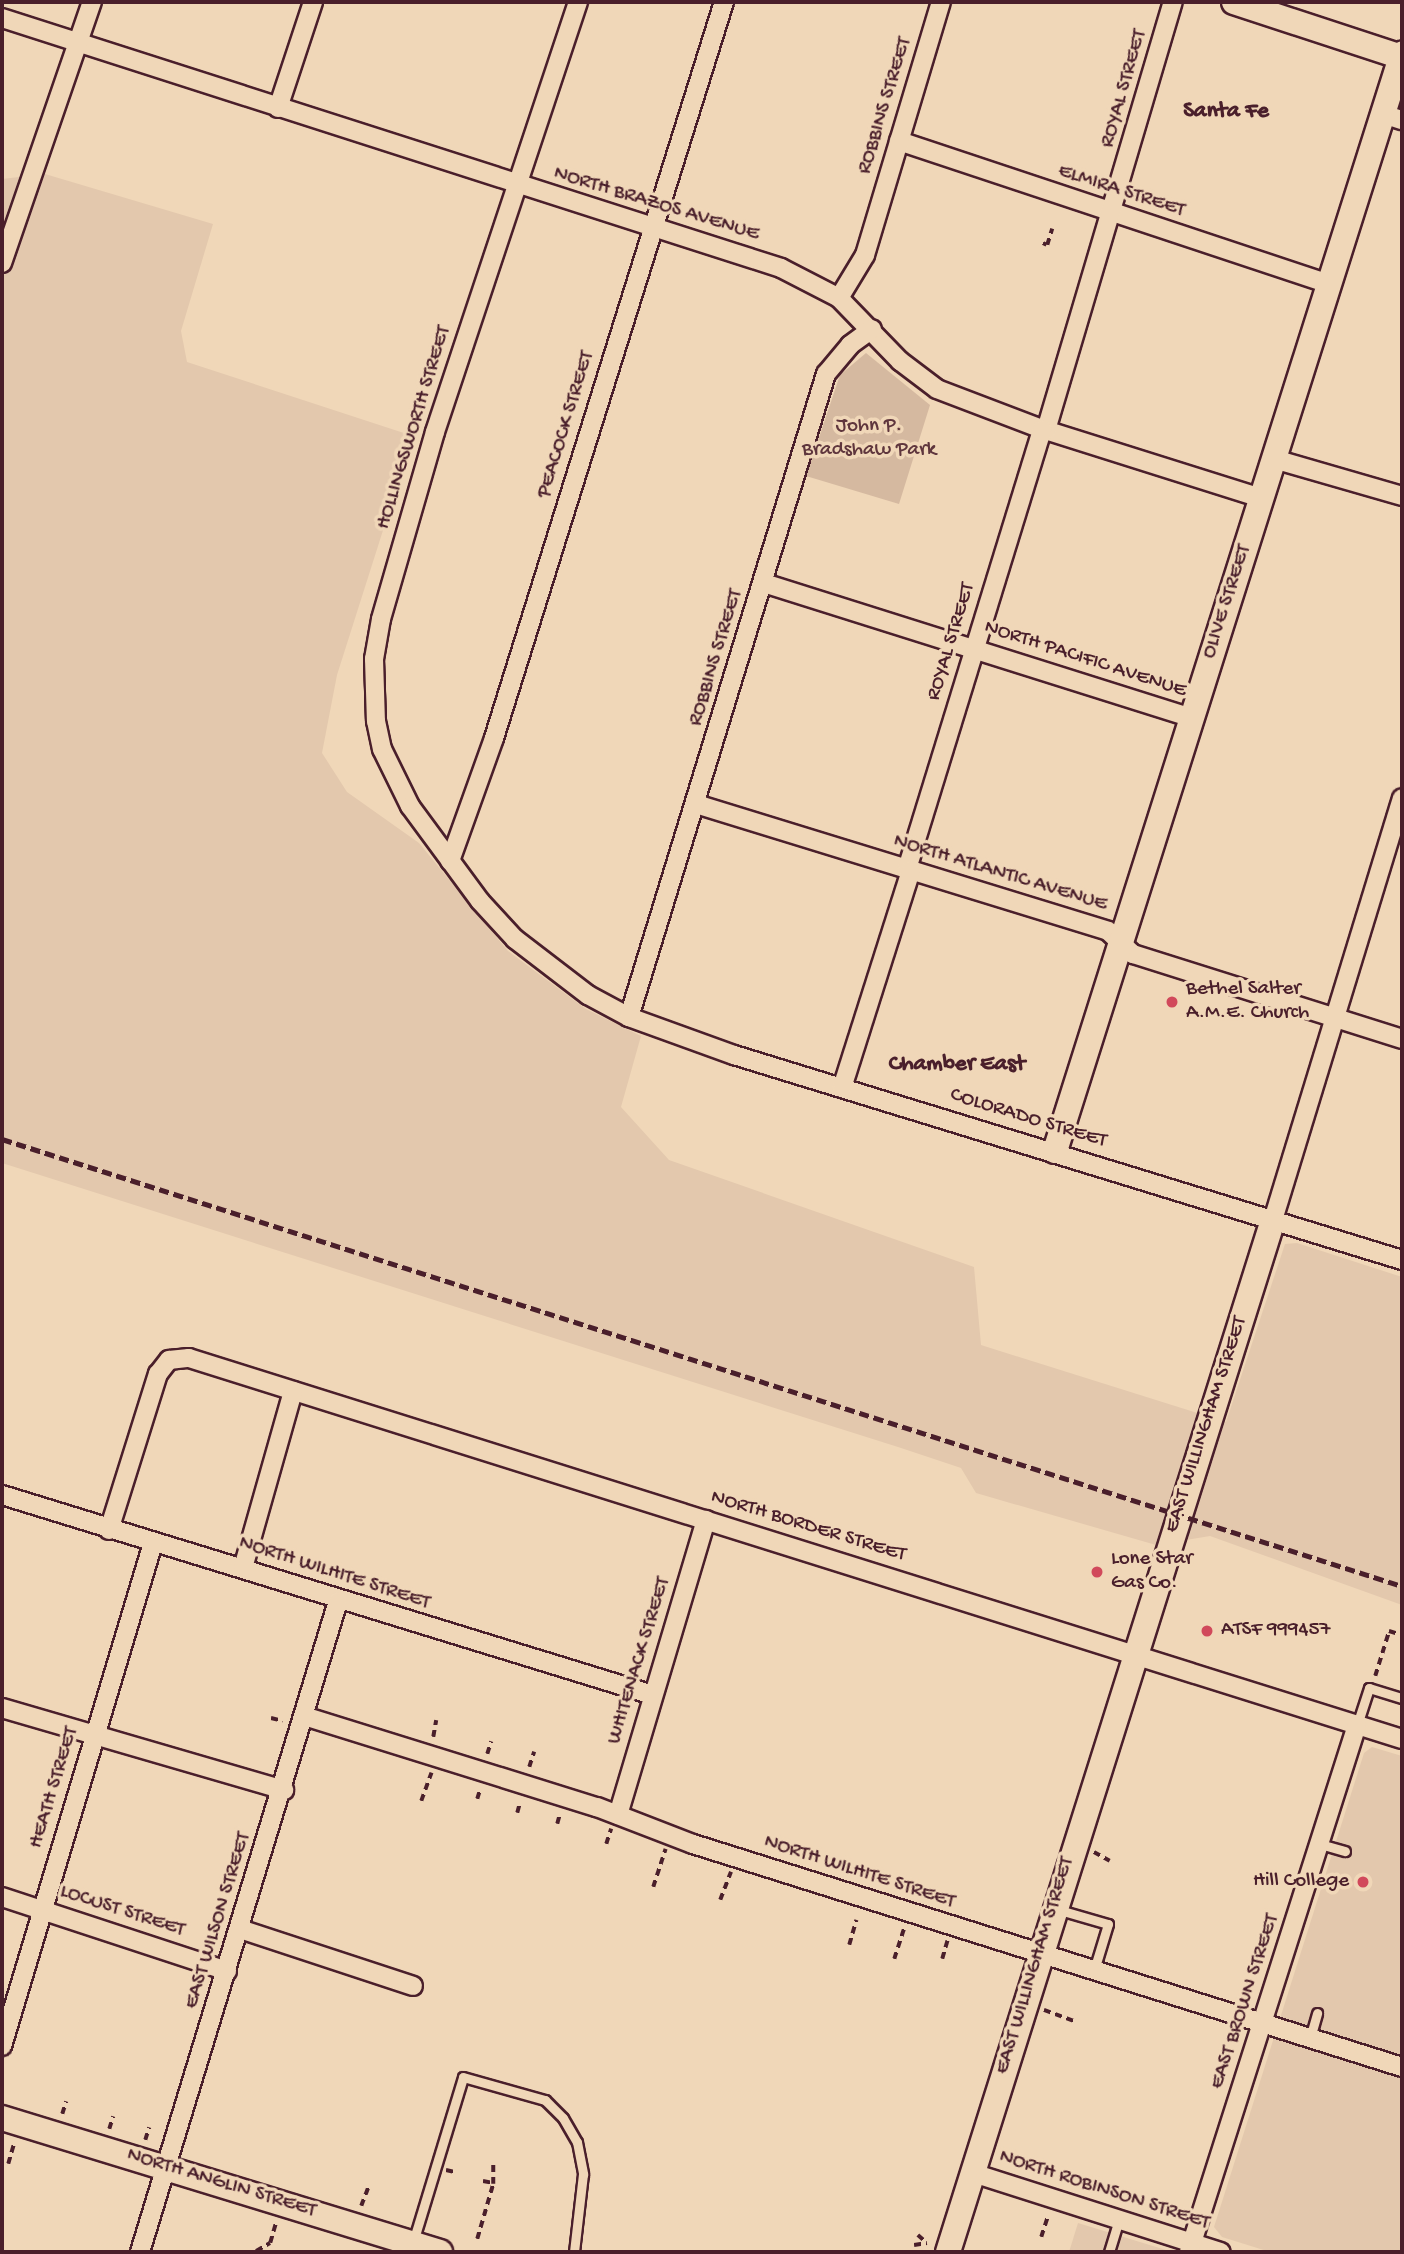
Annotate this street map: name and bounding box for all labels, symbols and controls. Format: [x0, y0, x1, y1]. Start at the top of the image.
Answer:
street label: ROYAL STREET [1096, 27, 1154, 151]
street label: ROBBINS STREET [853, 35, 919, 177]
district label: Santa Fe [1183, 98, 1269, 126]
street label: ELMIRA STREET [1054, 160, 1188, 224]
street label: NORTH BRAZOS AVENUE [550, 162, 762, 248]
street label: HOLLINGSWORTH STREET [372, 323, 458, 533]
street label: PEACOCK STREET [533, 349, 601, 501]
park label: John P. Bradshaw Park [802, 414, 936, 464]
street label: OLIVE STREET [1198, 542, 1258, 662]
street label: ROYAL STREET [922, 580, 982, 704]
street label: ROBBINS STREET [684, 587, 750, 729]
street label: NORTH PACIFIC AVENUE [981, 615, 1189, 705]
street label: NORTH ATLANTIC AVENUE [890, 829, 1110, 919]
place label: Bethel Salter A.M.E. Church [1186, 977, 1309, 1027]
marker: Bethel Salter A.M.E. Church [1164, 994, 1180, 1010]
district label: Chamber East [889, 1051, 1025, 1079]
street label: COLORADO STREET [947, 1083, 1109, 1155]
street label: EAST WILLINGHAM STREET [1160, 1314, 1254, 1536]
street label: NORTH BORDER STREET [707, 1485, 909, 1569]
street label: NORTH WILHITE STREET [235, 1531, 433, 1617]
place label: Lone Star Gas Co. [1111, 1547, 1193, 1597]
marker: Lone Star Gas Co. [1089, 1564, 1105, 1580]
street label: WHITENACK STREET [603, 1575, 677, 1747]
place label: ATSF 999457 [1221, 1618, 1330, 1644]
marker: ATSF 999457 [1199, 1623, 1215, 1639]
street label: HEATH STREET [25, 1724, 85, 1852]
street label: EAST WILSON STREET [180, 1830, 258, 2012]
street label: NORTH WILHITE STREET [760, 1830, 958, 1916]
street label: EAST WILLINGHAM STREET [991, 1854, 1081, 2078]
place label: Hill College [1253, 1869, 1349, 1895]
marker: Hill College [1355, 1874, 1371, 1890]
street label: LOCUST STREET [56, 1880, 188, 1944]
street label: EAST BROWN STREET [1206, 1911, 1286, 2093]
street label: NORTH ANGLIN STREET [123, 2143, 319, 2225]
street label: NORTH ROBINSON STREET [996, 2145, 1212, 2237]

